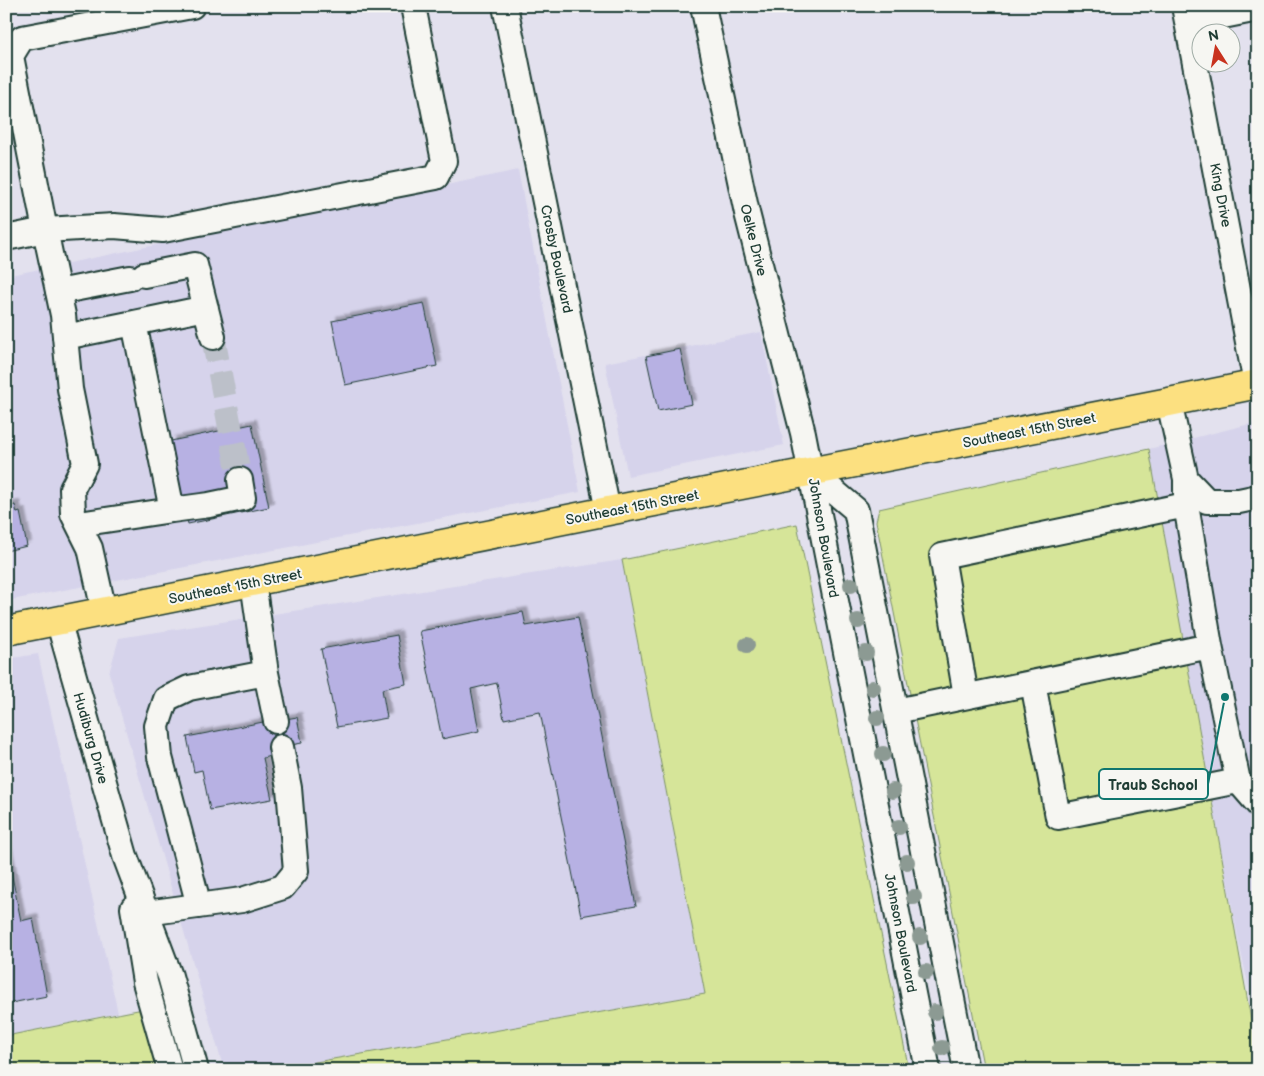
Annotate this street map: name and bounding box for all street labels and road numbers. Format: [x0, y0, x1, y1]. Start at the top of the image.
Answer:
street label: King Drive [1206, 162, 1235, 229]
street label: Oelke Drive [736, 202, 771, 278]
street label: Crosby Boulevard [537, 203, 576, 315]
street label: Southeast 15th Street [961, 409, 1098, 452]
street label: Johnson Boulevard [805, 477, 842, 599]
street label: Southeast 15th Street [564, 486, 701, 529]
street label: Southeast 15th Street [167, 565, 304, 608]
street label: Hudiburg Drive [69, 690, 112, 786]
street label: Johnson Boulevard [881, 872, 920, 994]

